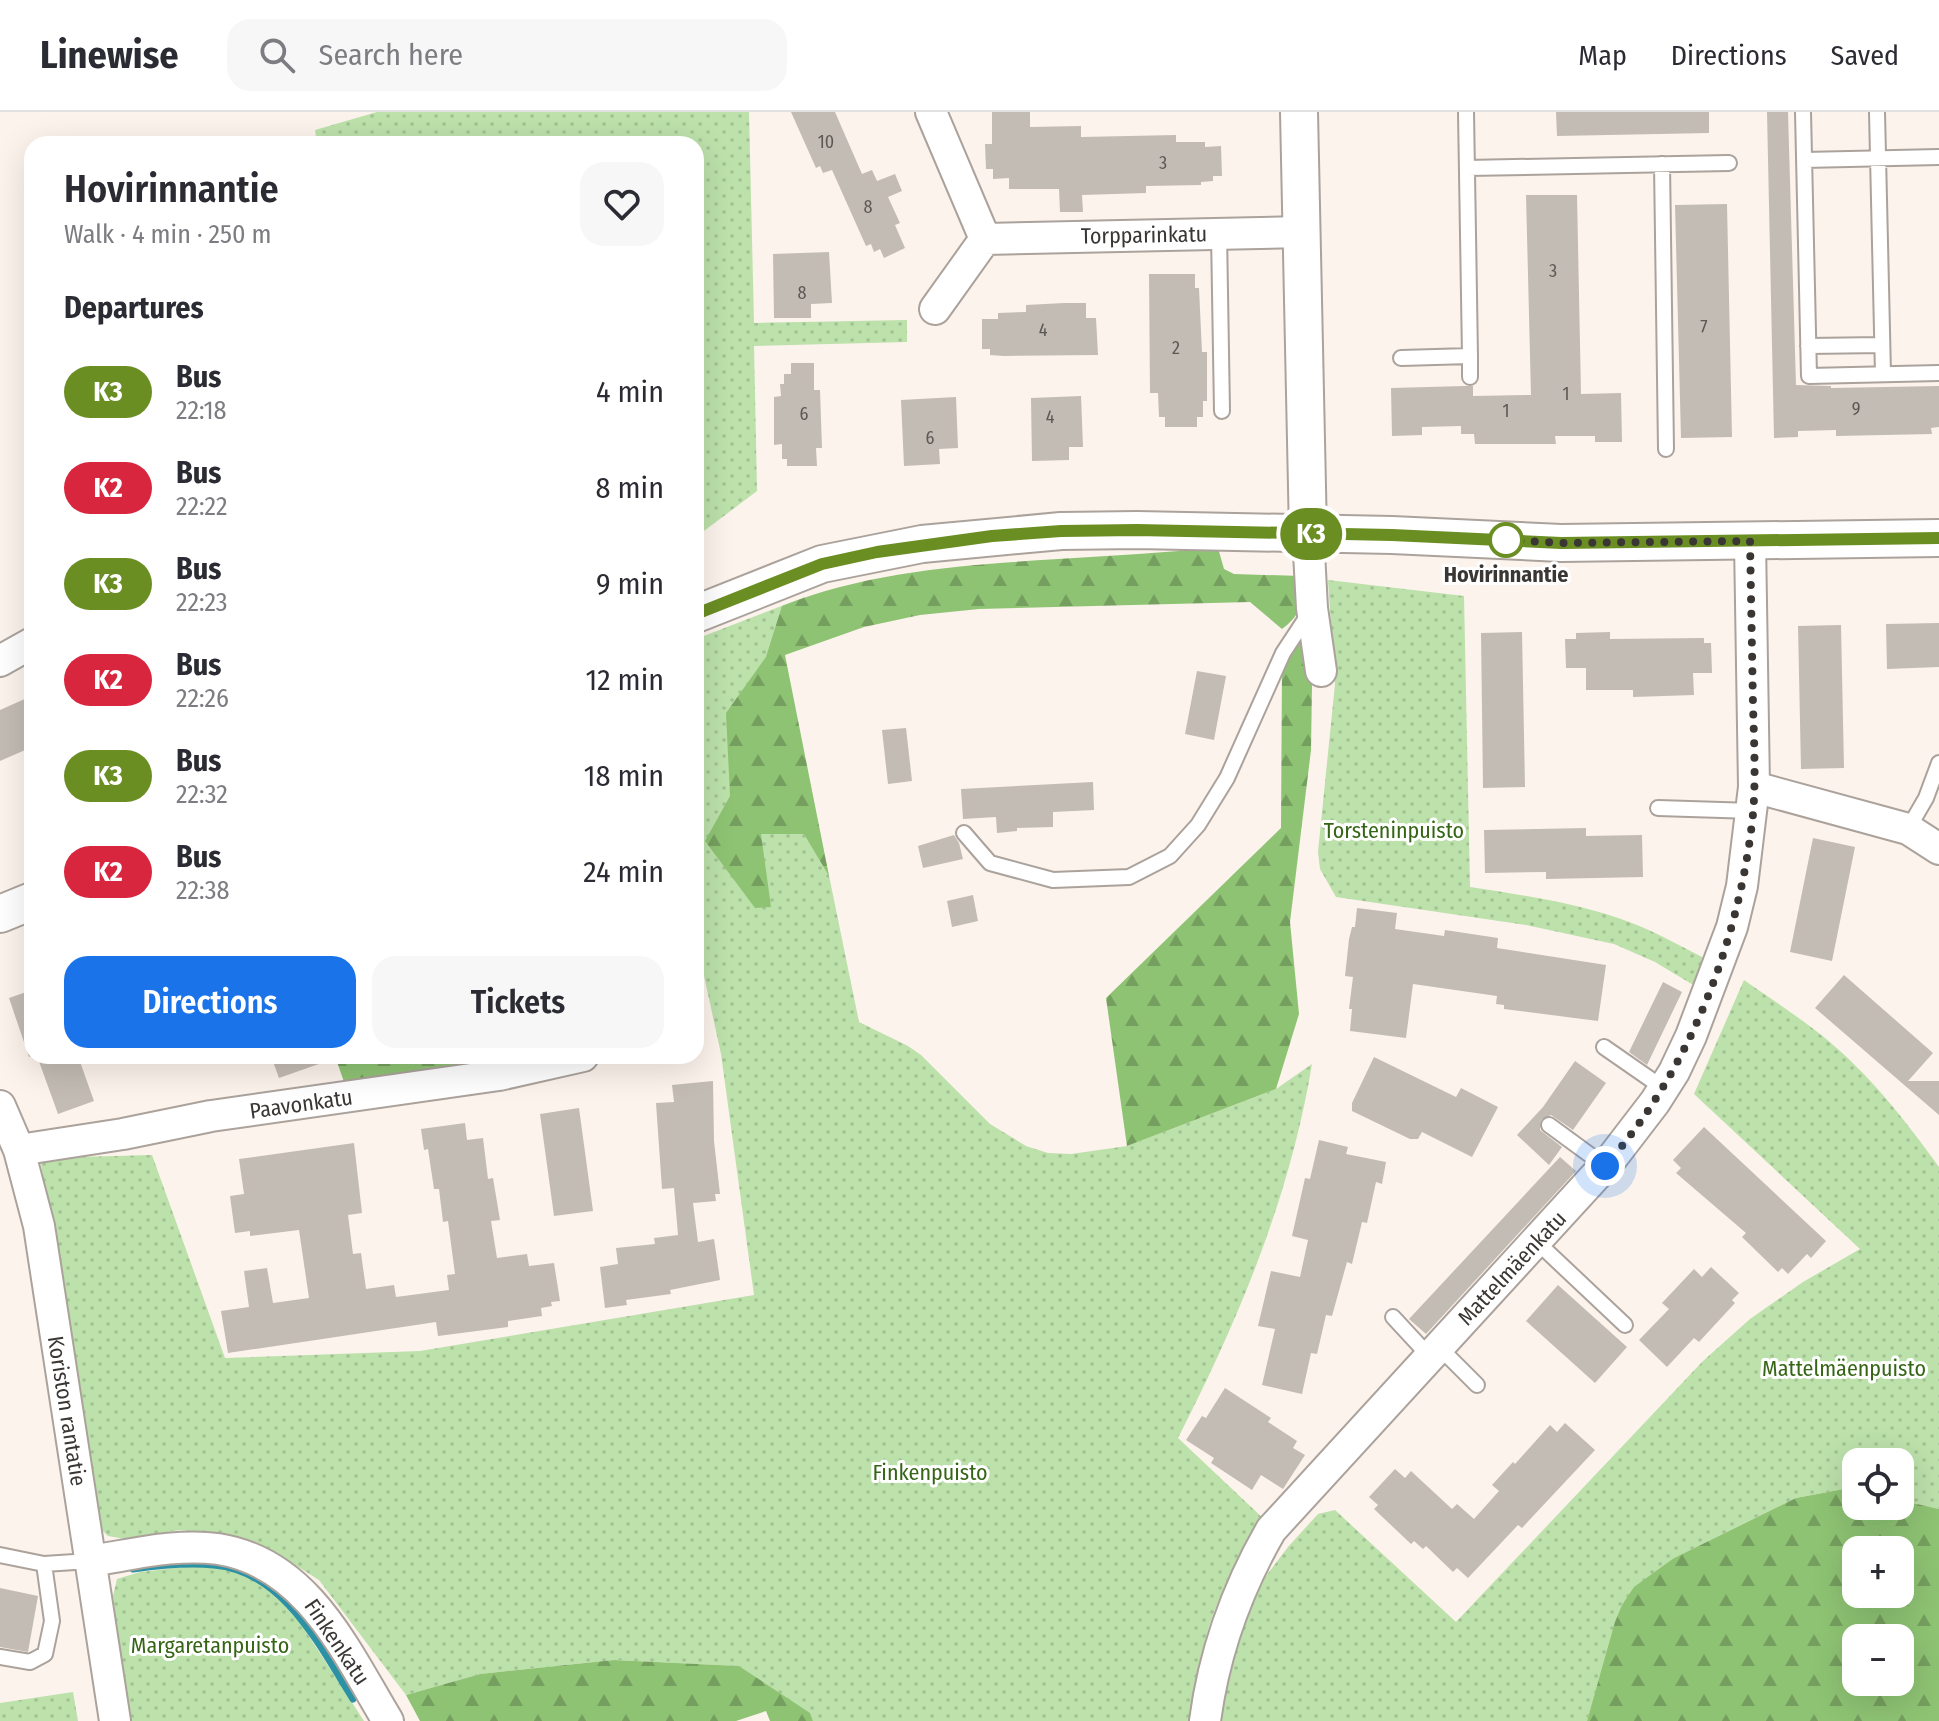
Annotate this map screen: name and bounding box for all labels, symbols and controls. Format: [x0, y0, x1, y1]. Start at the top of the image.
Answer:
search box [227, 19, 787, 91]
text: Linewise [40, 32, 179, 78]
icon: search [255, 33, 299, 77]
text: Search here [319, 37, 463, 73]
text: Map [1578, 39, 1627, 72]
text: Directions [1671, 39, 1787, 72]
text: Saved [1831, 39, 1899, 72]
house number: 10 [818, 131, 834, 153]
house number: 3 [1159, 152, 1167, 174]
button: heart [580, 162, 664, 246]
text: Hovirinnantie [64, 166, 279, 212]
house number: 8 [864, 196, 873, 218]
text: Walk · 4 min · 250 m [64, 219, 272, 250]
street label: Torpparinkatu [1081, 220, 1207, 250]
house number: 3 [1549, 260, 1557, 282]
house number: 8 [798, 282, 807, 304]
text: Departures [64, 290, 204, 326]
house number: 7 [1700, 316, 1708, 338]
house number: 4 [1039, 319, 1048, 341]
house number: 2 [1172, 337, 1180, 359]
text: Bus [176, 359, 221, 395]
text: 4 min [596, 374, 664, 410]
text: K3 [93, 375, 123, 408]
house number: 1 [1562, 383, 1570, 405]
text: 22:18 [176, 395, 227, 426]
house number: 9 [1852, 398, 1860, 420]
house number: 1 [1502, 400, 1510, 422]
house number: 6 [800, 403, 809, 425]
house number: 4 [1046, 406, 1055, 428]
house number: 6 [926, 427, 935, 449]
text: Bus [176, 455, 221, 491]
text: 8 min [596, 470, 664, 506]
text: K2 [93, 471, 123, 504]
text: 22:22 [176, 491, 227, 522]
line badge: K3 [1275, 508, 1347, 560]
text: K3 [1296, 517, 1326, 550]
marker: Hovirinnantie [1489, 523, 1523, 557]
text: Bus [176, 551, 221, 587]
place label: Hovirinnantie [1444, 561, 1568, 588]
text: 9 min [596, 566, 664, 602]
text: K3 [93, 567, 123, 600]
text: 22:23 [176, 587, 228, 618]
text: Bus [176, 647, 221, 683]
text: 12 min [586, 662, 664, 698]
text: K2 [93, 663, 123, 696]
text: 22:26 [176, 683, 229, 714]
text: Bus [176, 743, 221, 779]
text: 18 min [584, 758, 664, 794]
text: K3 [93, 759, 123, 792]
text: 22:32 [176, 779, 228, 810]
park label: Torsteninpuisto [1324, 817, 1464, 844]
text: Bus [176, 839, 221, 875]
text: 24 min [583, 854, 664, 890]
text: K2 [93, 855, 123, 888]
text: 22:38 [176, 875, 229, 906]
button: Directions [64, 956, 356, 1048]
button: Tickets [372, 956, 664, 1048]
street label: Paavonkatu [248, 1083, 354, 1125]
your location [1585, 1146, 1625, 1186]
street label: Mattelmäenkatu [1452, 1205, 1572, 1331]
street label: Koriston rantatie [42, 1334, 92, 1488]
park label: Mattelmäenpuisto [1762, 1355, 1926, 1382]
map controls [1842, 1448, 1914, 1696]
button: locate [1842, 1448, 1914, 1520]
park label: Finkenpuisto [872, 1459, 988, 1486]
button: + [1842, 1536, 1914, 1608]
street label: Finkenkatu [298, 1594, 376, 1690]
button: − [1842, 1624, 1914, 1696]
park label: Margaretanpuisto [131, 1632, 289, 1659]

